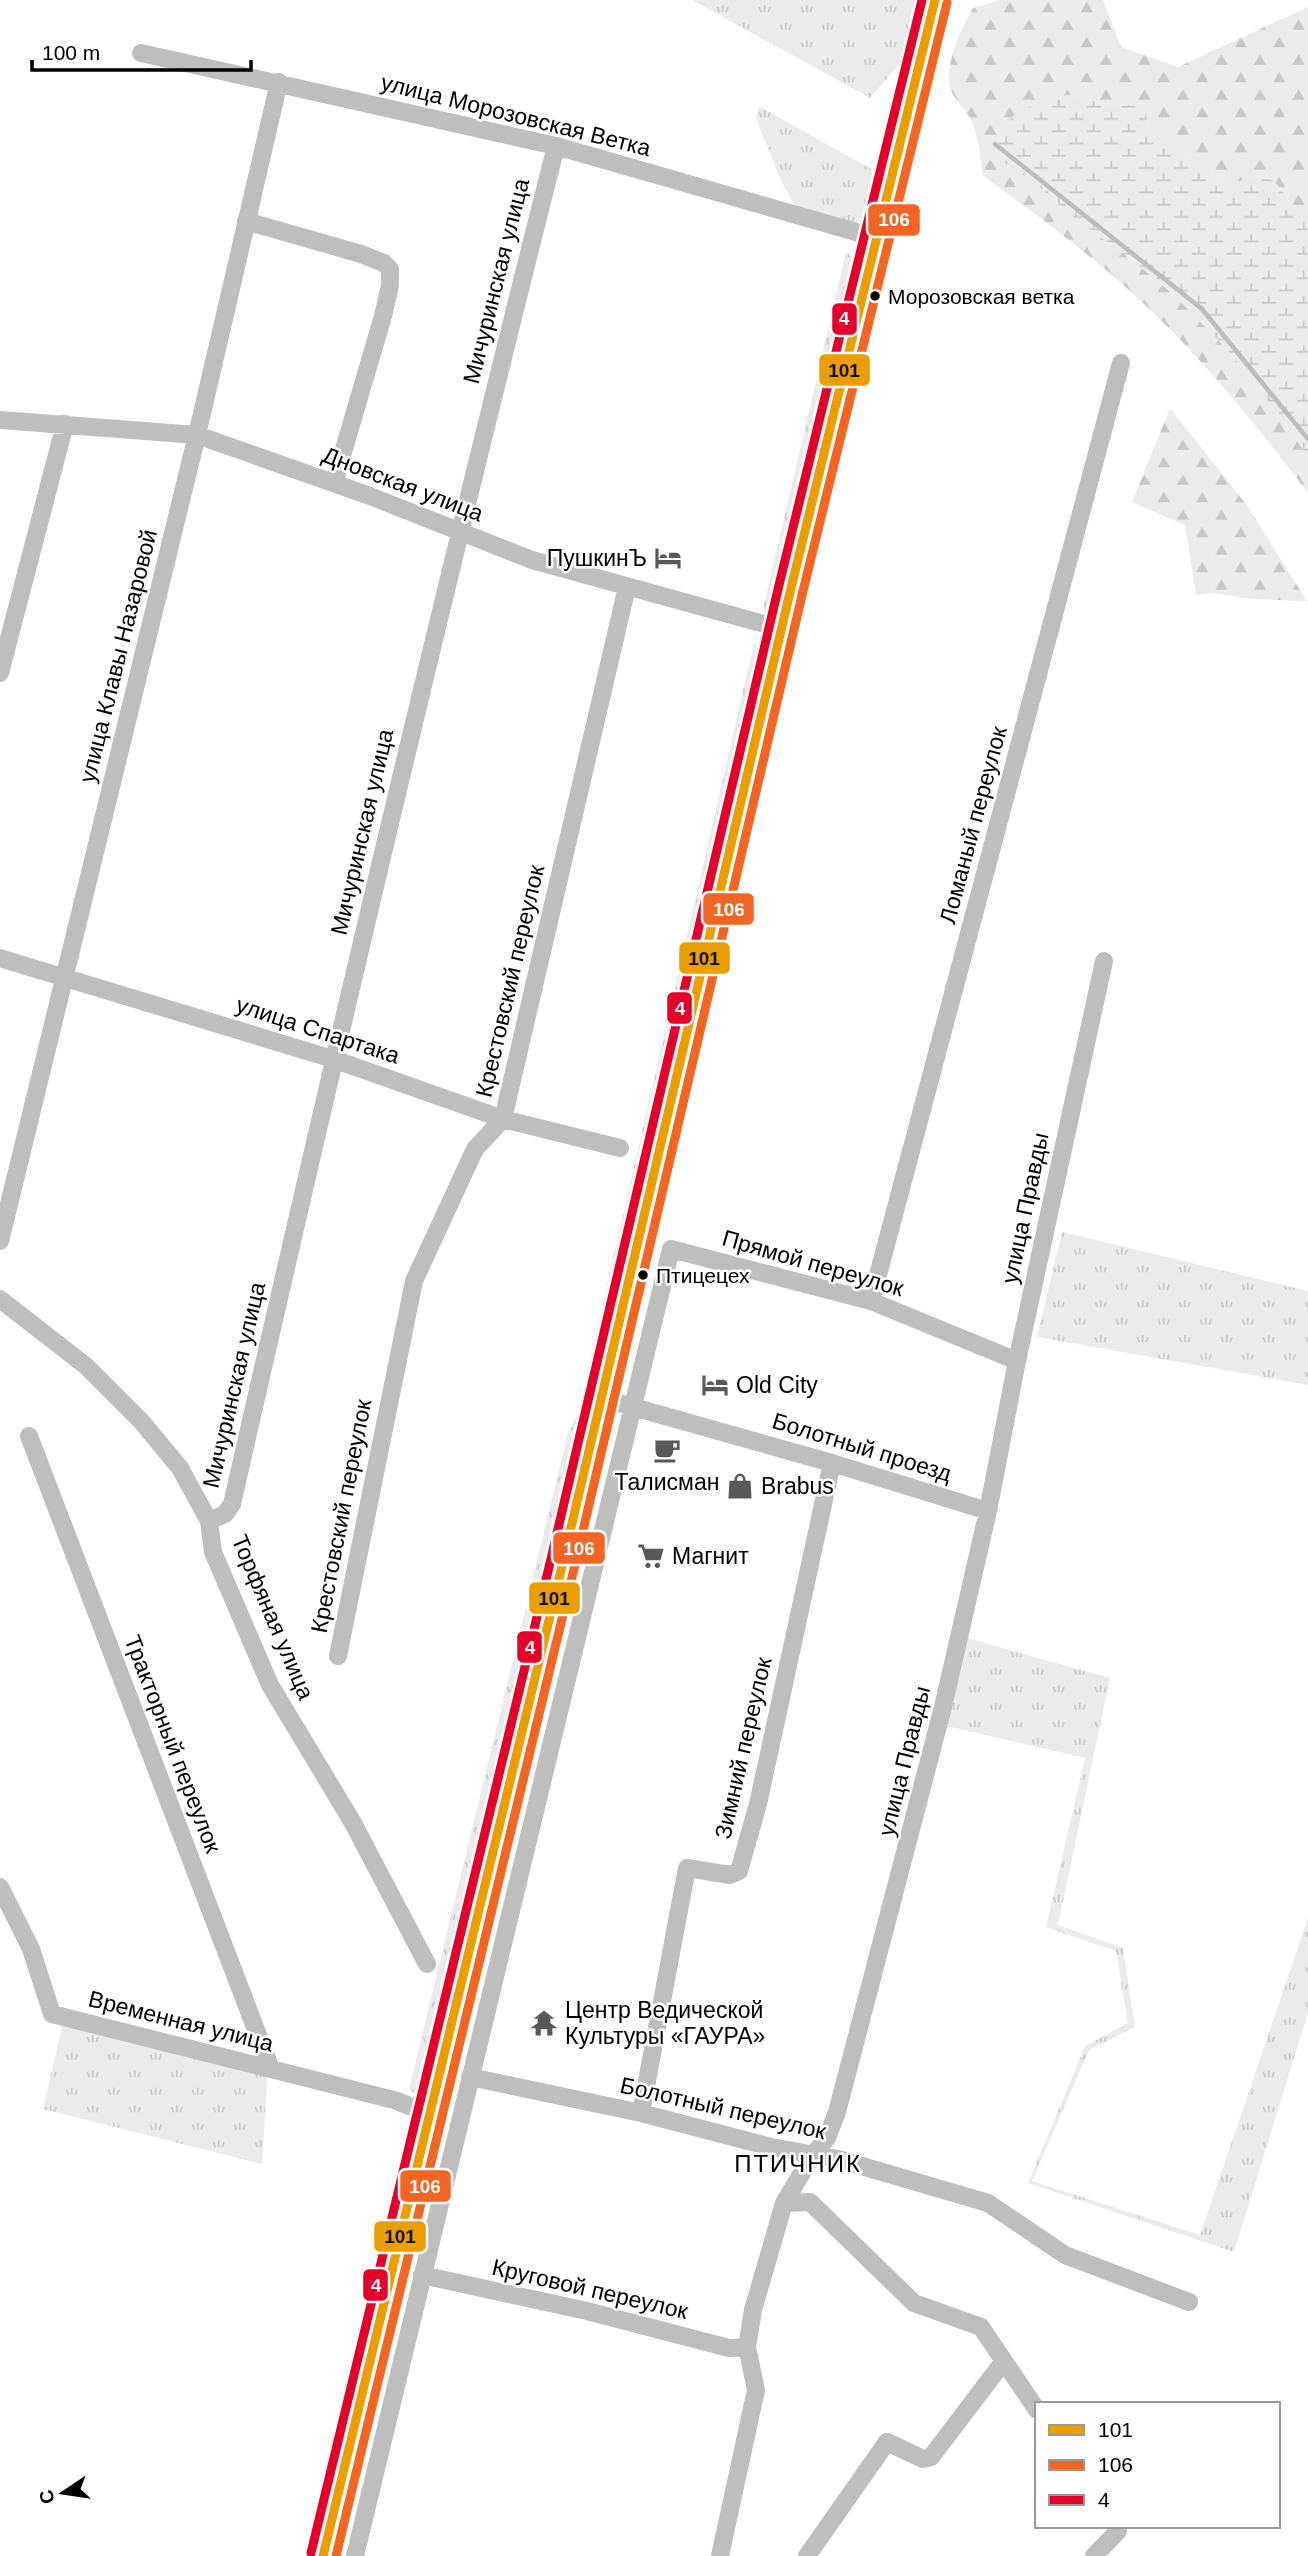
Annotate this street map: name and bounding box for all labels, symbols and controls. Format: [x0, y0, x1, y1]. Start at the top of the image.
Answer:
scale bar [32, 28, 250, 72]
text: 100 m [42, 41, 100, 64]
street label: улица Морозовская Ветка [378, 69, 654, 161]
street label: Мичуринская улица [458, 176, 534, 386]
line badge: 106 [867, 203, 921, 237]
text: 106 [878, 209, 910, 230]
place label: Морозовская ветка [888, 285, 1075, 308]
marker: Морозовская ветка [868, 289, 882, 303]
line badge: 4 [831, 302, 858, 336]
text: 4 [839, 308, 850, 329]
line badge: 101 [818, 353, 871, 387]
text: 101 [828, 360, 860, 381]
street label: Дновская улица [319, 441, 487, 527]
street label: улица Клавы Назаровой [74, 527, 162, 785]
hotel icon: ПушкинЪ [653, 543, 683, 573]
place label: ПушкинЪ [547, 545, 647, 571]
street label: Ломаный переулок [934, 723, 1012, 926]
street label: Мичуринская улица [326, 726, 398, 937]
street label: Крестовский переулок [471, 862, 550, 1100]
line badge: 106 [702, 892, 755, 926]
text: 106 [713, 899, 745, 920]
line badge: 101 [678, 941, 731, 975]
text: 101 [688, 948, 720, 969]
street label: улица Спартака [233, 991, 403, 1069]
line badge: 4 [666, 991, 693, 1025]
text: 4 [675, 998, 686, 1019]
street label: улица Правды [996, 1130, 1054, 1286]
street label: Прямой переулок [719, 1225, 908, 1302]
place label: Птицецех [656, 1264, 750, 1287]
marker: Птицецех [636, 1268, 650, 1282]
street label: Мичуринская улица [198, 1279, 270, 1490]
hotel icon: Old City [700, 1370, 730, 1400]
place label: Old City [736, 1372, 818, 1398]
street label: Крестовский переулок [306, 1396, 377, 1635]
street label: Болотный проезд [769, 1407, 955, 1487]
cafe icon: Талисман [652, 1435, 682, 1465]
place label: Талисман [615, 1469, 719, 1495]
shop icon: Brabus [725, 1471, 755, 1501]
place label: Brabus [761, 1473, 834, 1499]
street label: Торфяная улица [227, 1531, 320, 1704]
line badge: 106 [552, 1531, 606, 1565]
text: 106 [563, 1538, 595, 1559]
supermarket icon: Магнит [636, 1541, 666, 1571]
place label: Магнит [672, 1543, 749, 1569]
line badge: 101 [528, 1581, 581, 1615]
text: 101 [538, 1588, 570, 1609]
line badge: 4 [516, 1630, 543, 1664]
street label: Тракторный переулок [119, 1631, 227, 1857]
text: 4 [525, 1637, 536, 1658]
street label: Зимний переулок [709, 1654, 777, 1841]
street label: улица Правды [873, 1683, 935, 1839]
street label: Временная улица [86, 1985, 276, 2057]
place label: Центр Ведической Культуры «ГАУРА» [565, 1997, 765, 2049]
temple icon: Центр Ведической Культуры «ГАУРА» [529, 2008, 559, 2038]
street label: Болотный переулок [618, 2072, 829, 2145]
district label: ПТИЧНИК [734, 2150, 862, 2177]
line badge: 106 [399, 2169, 452, 2203]
text: 106 [409, 2176, 441, 2197]
line badge: 101 [373, 2220, 427, 2253]
text: 101 [384, 2226, 416, 2247]
street label: Круговой переулок [490, 2254, 691, 2324]
line badge: 4 [362, 2268, 389, 2302]
text: 4 [371, 2275, 382, 2296]
legend [1035, 2402, 1280, 2528]
text: 101 [1098, 2418, 1133, 2441]
text: 106 [1098, 2453, 1133, 2476]
north arrow [28, 2458, 98, 2528]
text: С [35, 2487, 59, 2506]
text: 4 [1098, 2488, 1110, 2511]

